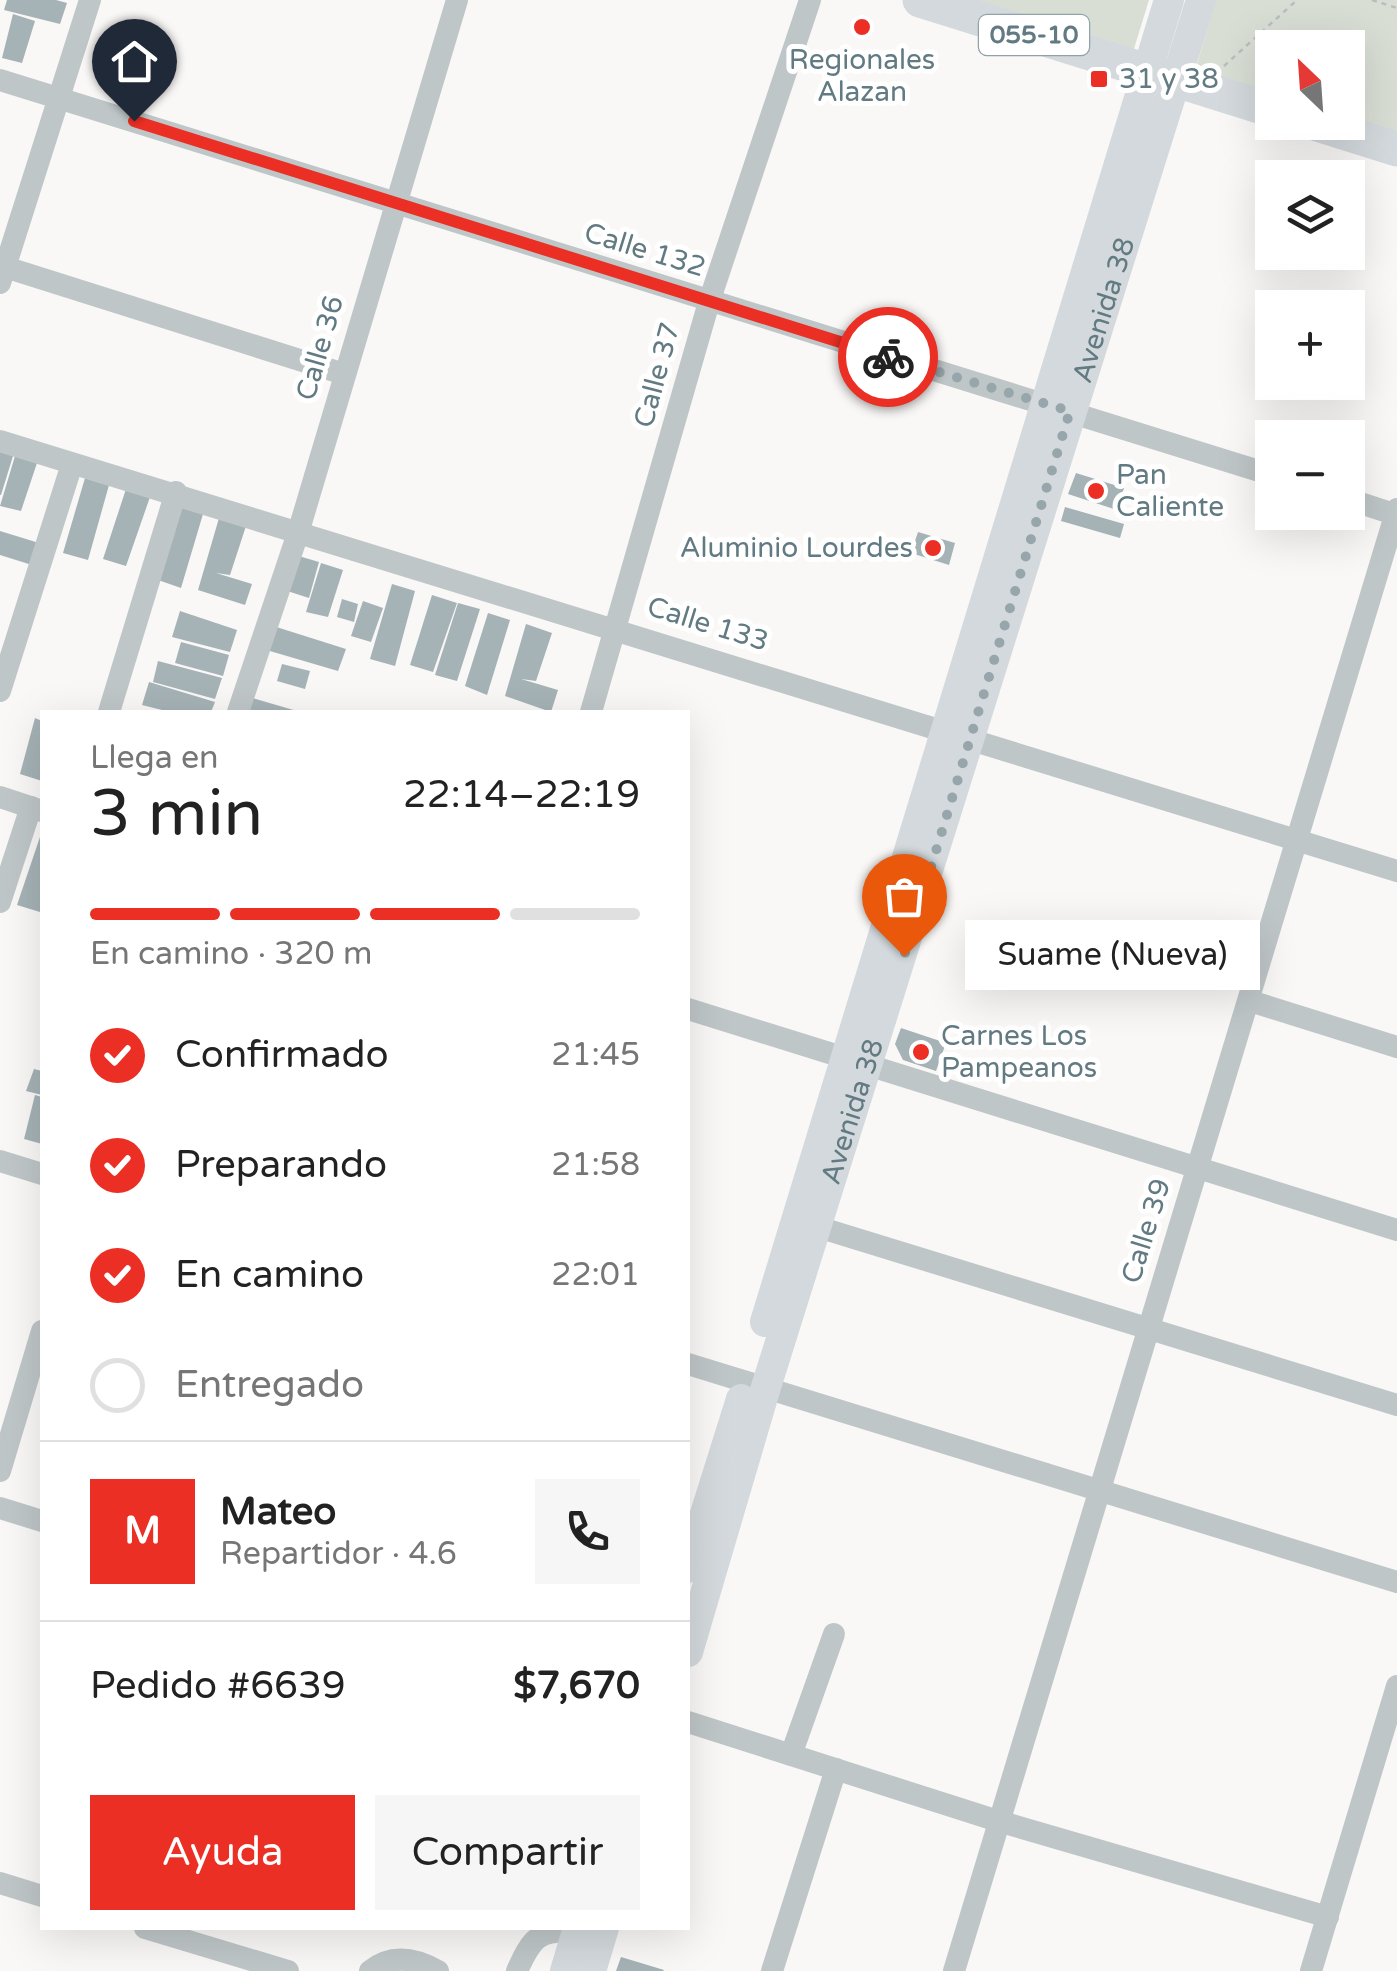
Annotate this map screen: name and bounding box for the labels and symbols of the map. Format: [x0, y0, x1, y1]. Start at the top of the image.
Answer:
road number: 055-10 [979, 15, 1089, 55]
marker: Regionales Alazan [851, 16, 873, 38]
pin [92, 19, 177, 122]
north arrow [1255, 30, 1365, 140]
place label: Regionales Alazan [789, 43, 935, 109]
place label: 31 y 38 [1119, 62, 1219, 96]
marker: 31 y 38 [1088, 68, 1110, 90]
street label: Calle 132 [580, 215, 710, 285]
street label: Avenida 38 [1065, 233, 1143, 387]
street label: Calle 36 [289, 292, 351, 404]
courier [838, 307, 938, 407]
street label: Calle 37 [627, 319, 687, 431]
place label: Pan Caliente [1116, 458, 1224, 524]
marker: Pan Caliente [1085, 480, 1107, 502]
place label: Aluminio Lourdes [680, 531, 913, 565]
marker: Aluminio Lourdes [922, 537, 944, 559]
street label: Calle 133 [643, 589, 773, 659]
pin [862, 854, 947, 957]
callout: Suame (Nueva) [964, 921, 1259, 991]
place label: Carnes Los Pampeanos [941, 1019, 1097, 1085]
street label: Avenida 38 [814, 1035, 891, 1188]
marker: Carnes Los Pampeanos [910, 1041, 932, 1063]
street label: Calle 39 [1114, 1175, 1178, 1287]

